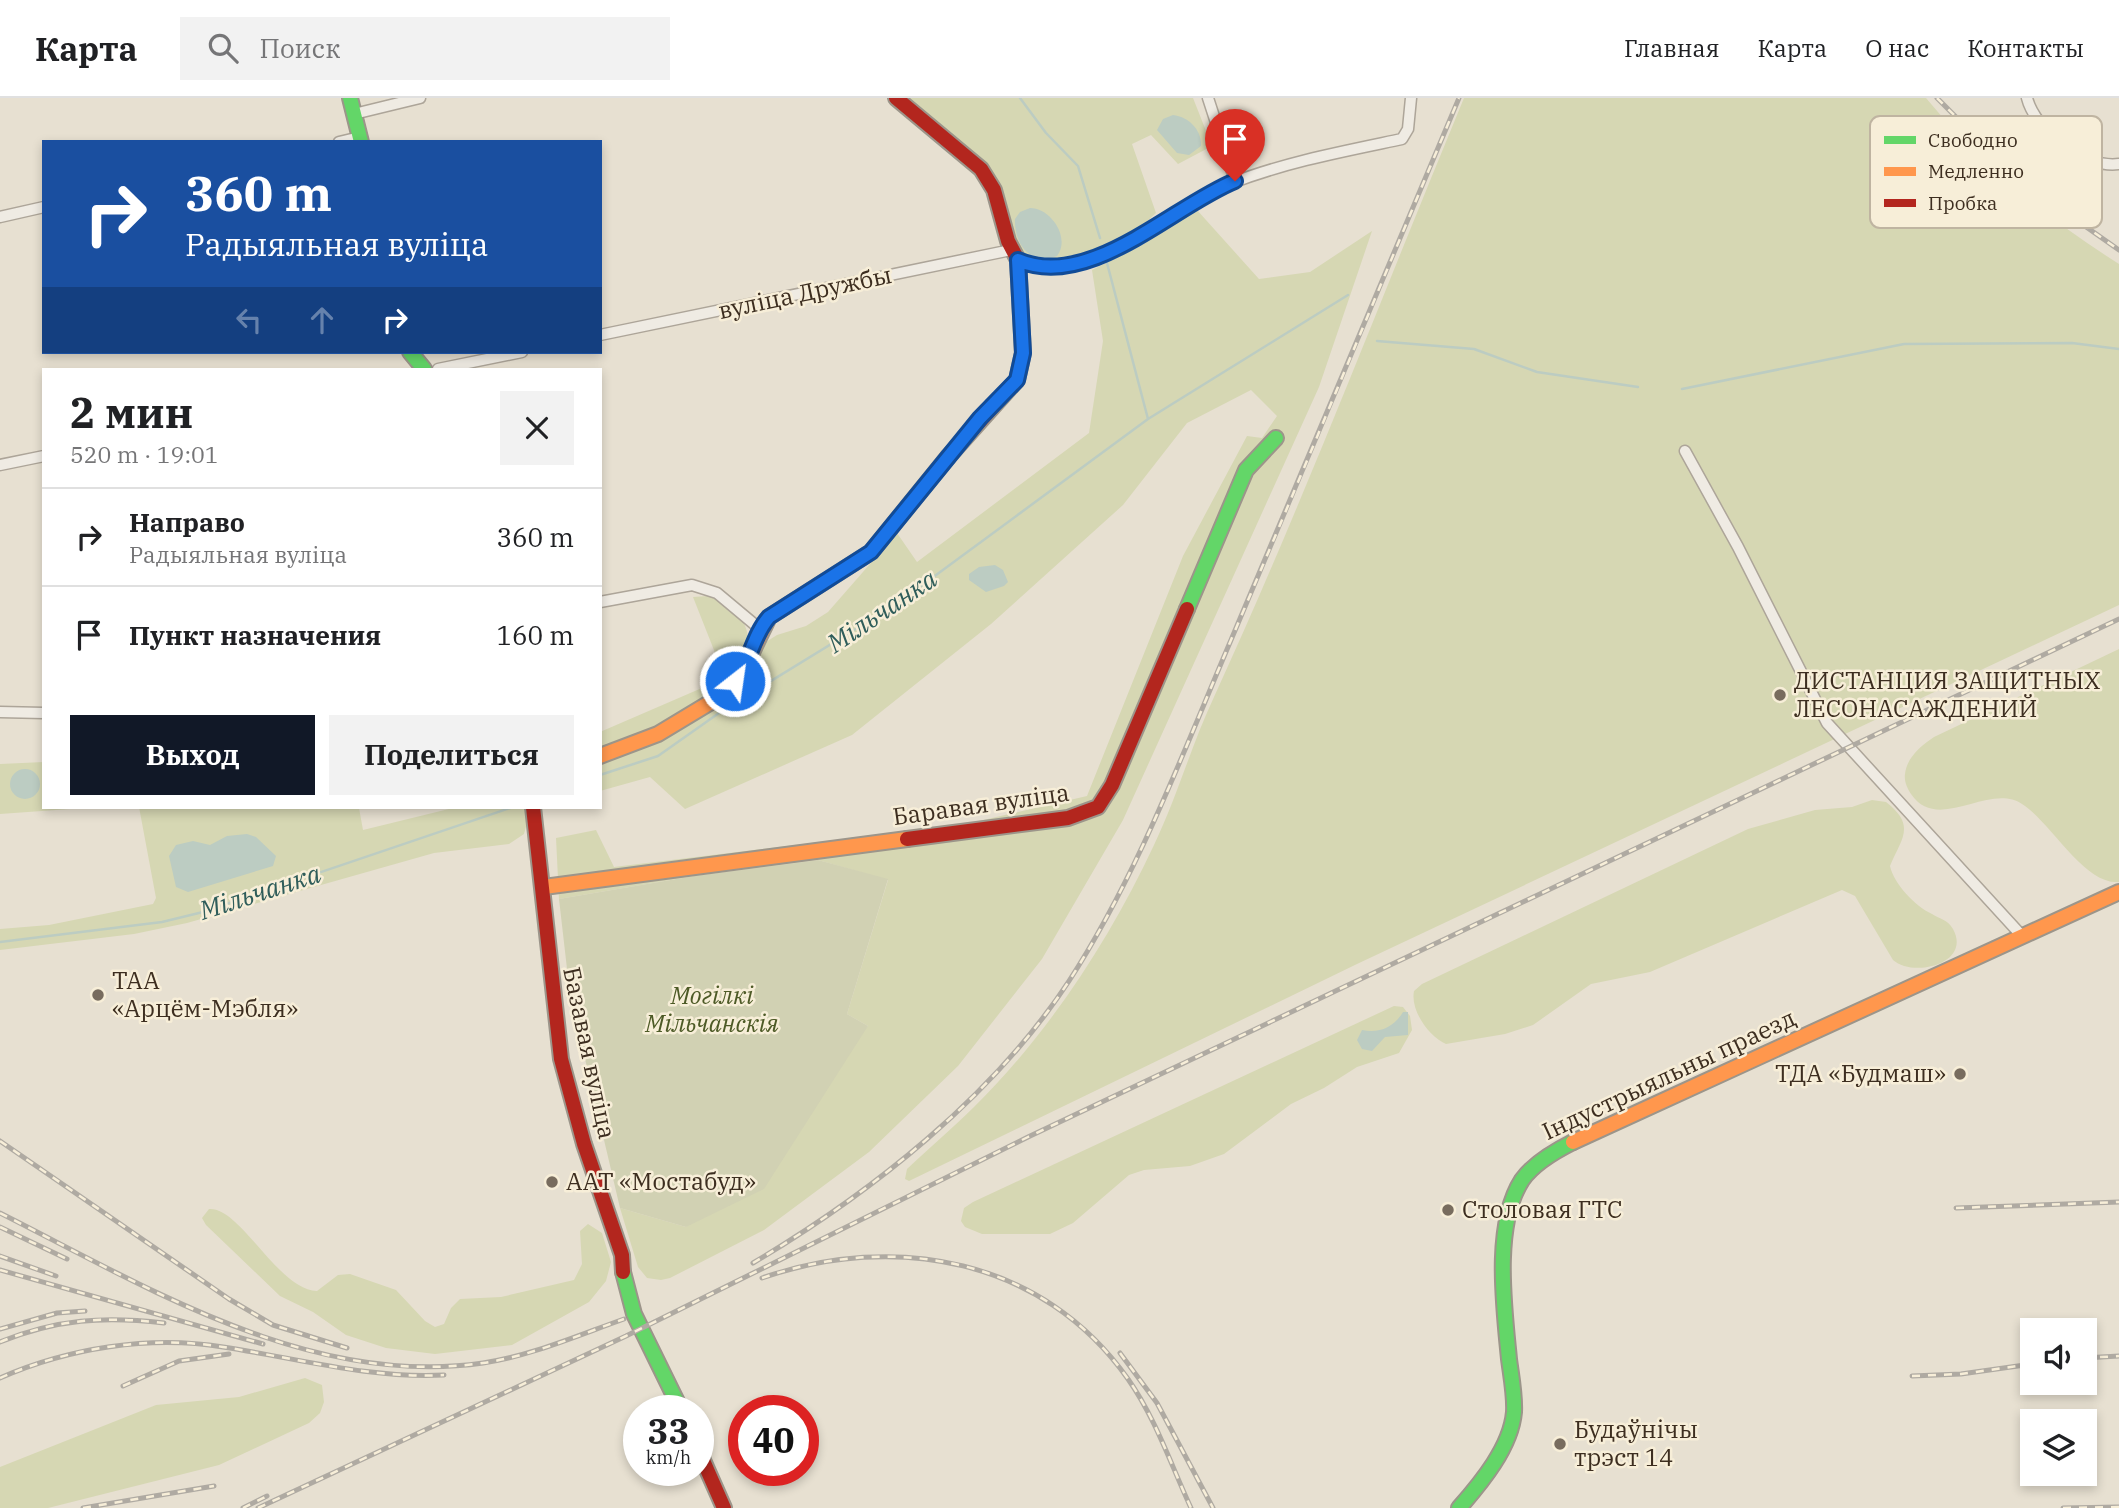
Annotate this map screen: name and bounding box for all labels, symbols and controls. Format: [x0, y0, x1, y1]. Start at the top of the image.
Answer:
search box [180, 17, 670, 80]
text: Карта [35, 27, 138, 70]
icon: search [204, 29, 242, 67]
text: Поиск [260, 31, 340, 65]
text: Главная [1624, 32, 1720, 64]
text: Карта [1758, 32, 1827, 64]
text: О нас [1865, 32, 1929, 64]
text: Контакты [1967, 32, 2084, 64]
pin [1205, 109, 1265, 181]
legend [1870, 116, 2102, 228]
icon: arrive [1216, 120, 1254, 158]
text: Свободно [1928, 128, 2018, 152]
text: Медленно [1928, 159, 2024, 183]
text: 360 m [185, 161, 332, 224]
icon: right [70, 168, 161, 259]
text: Пробка [1928, 191, 1997, 215]
text: Радыяльная вуліца [185, 223, 489, 265]
street label: вуліца Дружбы [715, 258, 895, 326]
icon: left [230, 301, 268, 339]
icon: ahead [303, 301, 341, 339]
icon: right [376, 301, 414, 339]
text: 2 мин [70, 385, 193, 440]
button: close [500, 391, 574, 465]
text: 520 m · 19:01 [70, 439, 219, 469]
text: Направо [129, 505, 245, 539]
icon: right [70, 518, 108, 556]
text: 360 m [496, 520, 574, 554]
text: Радыяльная вуліца [129, 539, 347, 569]
water label: Мільчанка [819, 561, 943, 660]
icon: arrive [70, 616, 108, 654]
text: Пункт назначения [129, 618, 381, 652]
text: 160 m [496, 618, 574, 652]
position arrow [698, 644, 772, 718]
place label: ДИСТАНЦИЯ ЗАЩИТНЫХ ЛЕСОНАСАЖДЕНИЙ [1794, 664, 2100, 724]
marker: ДИСТАНЦИЯ ЗАЩИТНЫХ ЛЕСОНАСАЖДЕНИЙ [1772, 687, 1788, 703]
button: Выход [70, 715, 315, 795]
button: Поделиться [329, 715, 574, 795]
street label: Баравая вуліца [890, 776, 1071, 832]
water label: Мільчанка [194, 855, 325, 927]
place label: ТАА «Арцём-Мэбля» [112, 964, 298, 1024]
street label: Базавая вуліца [556, 964, 624, 1142]
park label: Могілкі Мільчанскія [644, 979, 779, 1039]
marker: ТАА «Арцём-Мэбля» [90, 987, 106, 1003]
street label: Індустрыяльны праезд [1537, 1001, 1800, 1147]
place label: ТДА «Будмаш» [1775, 1057, 1946, 1089]
marker: ТДА «Будмаш» [1952, 1066, 1968, 1082]
place label: ААТ «Мостабуд» [566, 1165, 756, 1197]
marker: ААТ «Мостабуд» [544, 1174, 560, 1190]
place label: Столовая ГТС [1462, 1193, 1623, 1225]
marker: Столовая ГТС [1440, 1202, 1456, 1218]
map controls [2020, 1318, 2097, 1486]
button: sound [2020, 1318, 2097, 1395]
speed limit sign: 40 [728, 1395, 819, 1486]
text: 33 [647, 1408, 690, 1454]
button: layers [2020, 1409, 2097, 1486]
place label: Будаўнічы трэст 14 [1574, 1413, 1698, 1473]
marker: Будаўнічы трэст 14 [1552, 1436, 1568, 1452]
text: km/h [646, 1446, 691, 1469]

